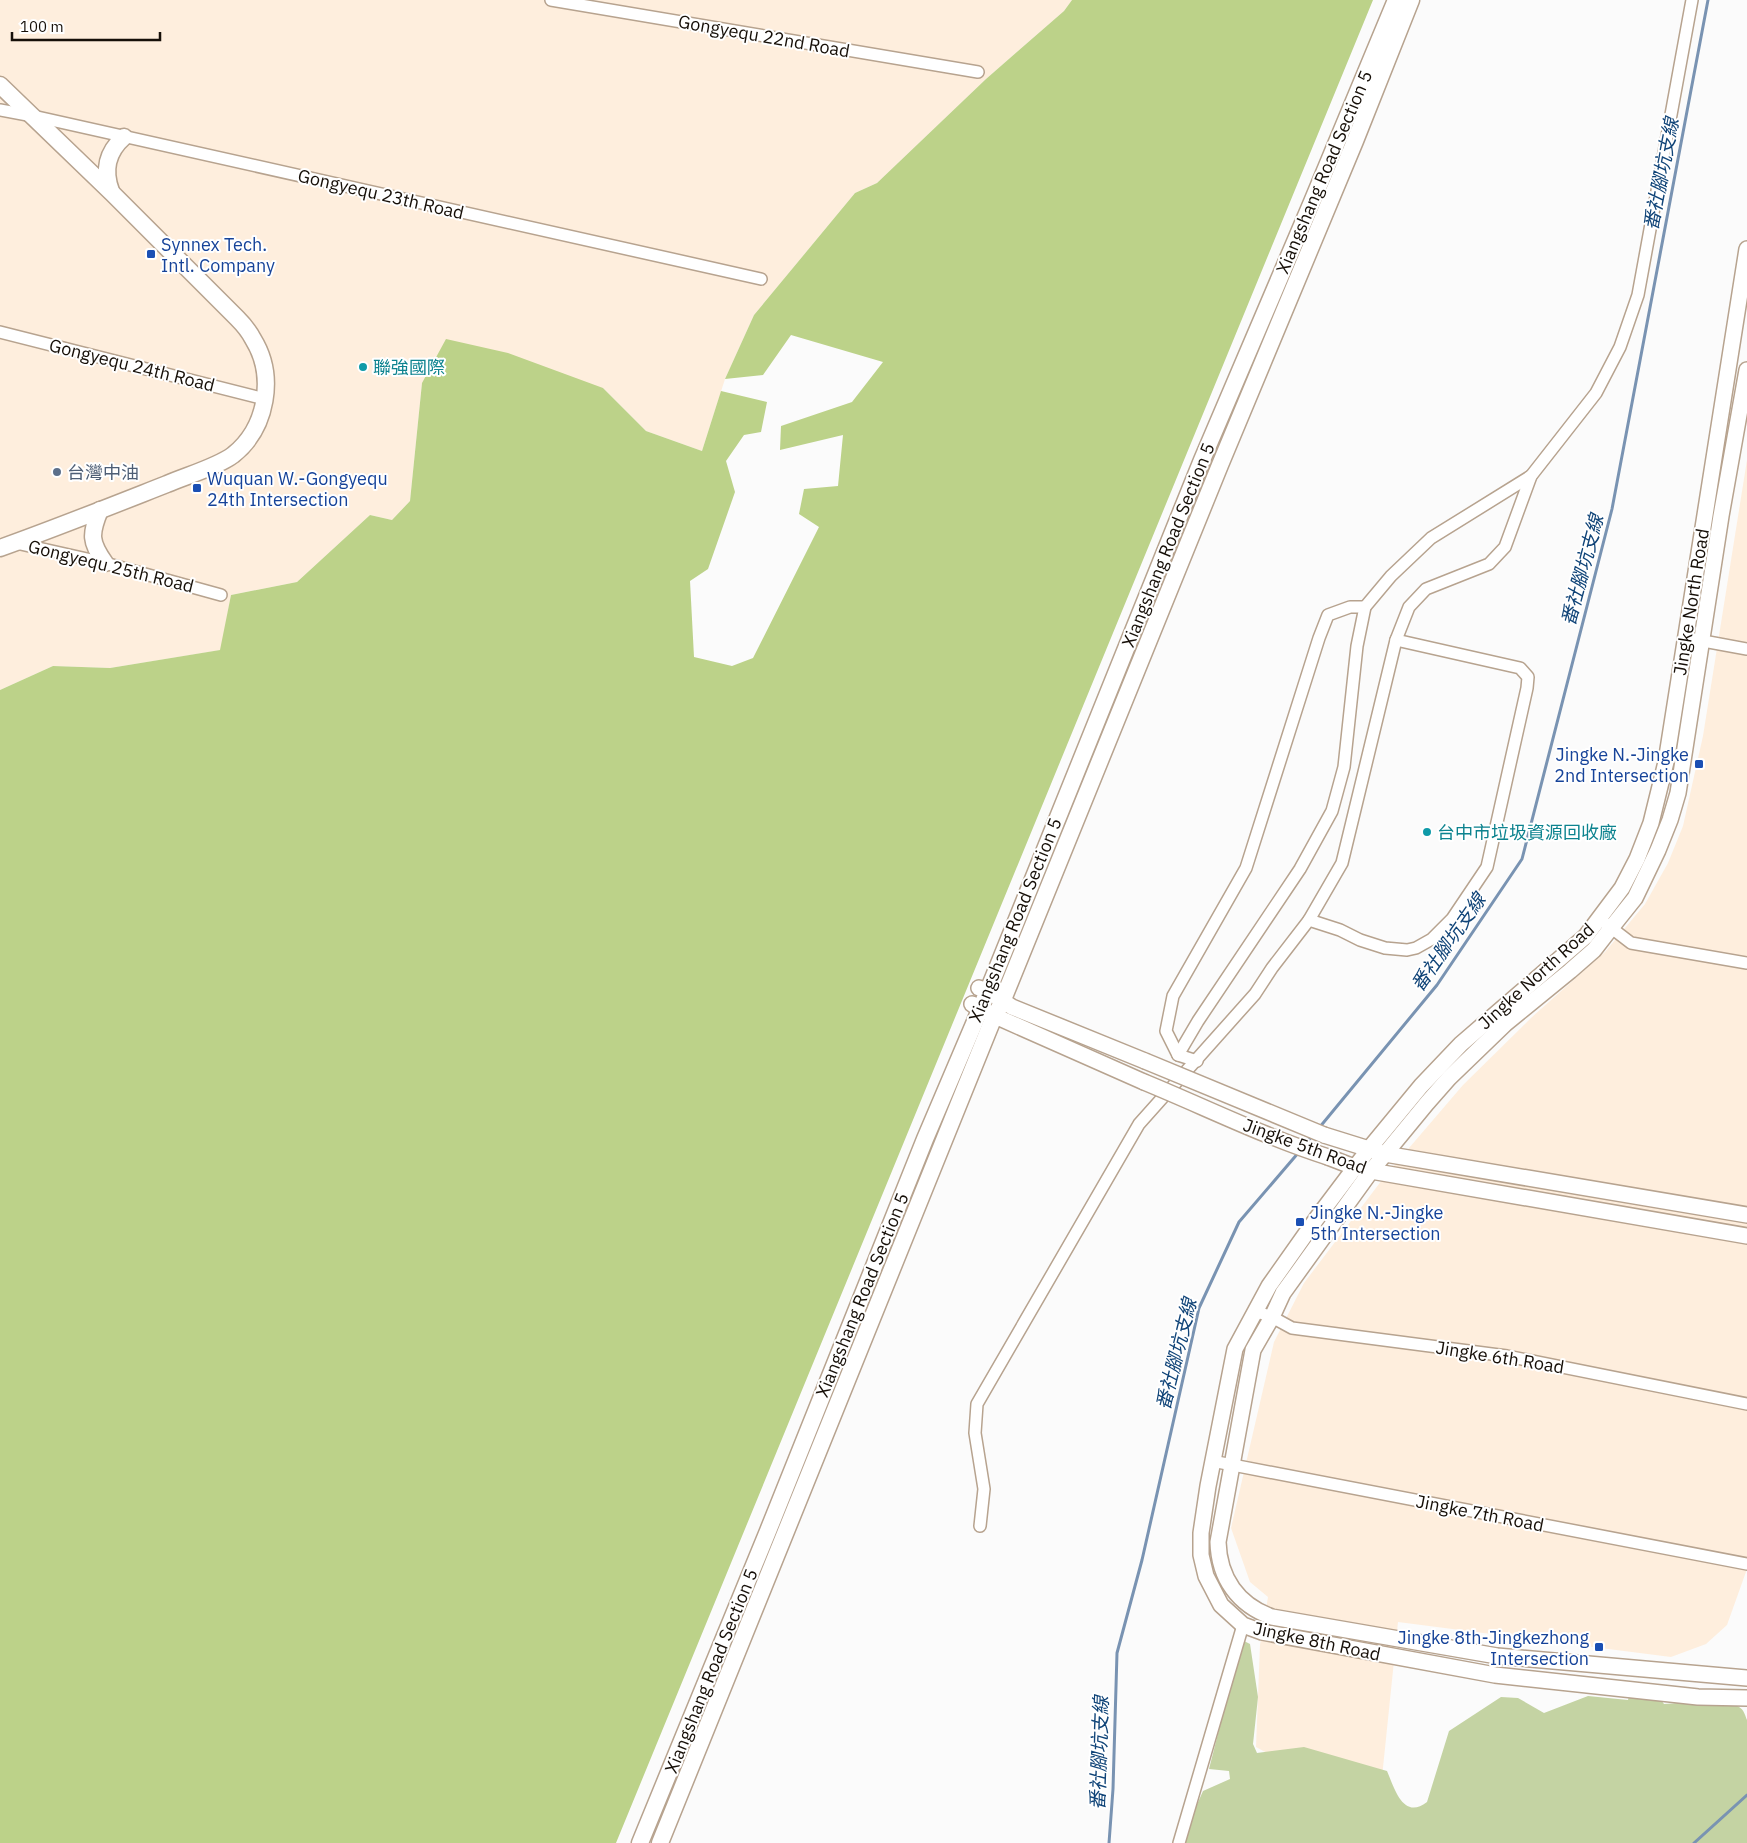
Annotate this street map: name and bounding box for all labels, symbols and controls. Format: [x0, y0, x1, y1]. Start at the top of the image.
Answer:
scale bar [12, 10, 160, 42]
street label: Gongyequ 22nd Road [676, 10, 852, 62]
text: 100 m [20, 17, 64, 36]
street label: Xiangshang Road Section 5 [1271, 67, 1377, 277]
water label: 番社腳坑支線 [1638, 114, 1684, 232]
street label: Gongyequ 23th Road [296, 164, 466, 224]
place label: Synnex Tech. Intl. Company [161, 233, 275, 277]
marker: Synnex Tech. Intl. Company [145, 248, 157, 260]
street label: Gongyequ 24th Road [47, 333, 217, 397]
place label: 聯強國際 [373, 356, 445, 379]
marker: 聯強國際 [357, 361, 369, 373]
street label: Xiangshang Road Section 5 [1116, 439, 1220, 651]
place label: 台灣中油 [67, 461, 139, 484]
marker: 台灣中油 [51, 466, 63, 478]
place label: Wuquan W.-Gongyequ 24th Intersection [207, 467, 388, 511]
marker: Wuquan W.-Gongyequ 24th Intersection [191, 482, 203, 494]
water label: 番社腳坑支線 [1556, 510, 1609, 628]
street label: Jingke North Road [1668, 527, 1714, 677]
street label: Gongyequ 25th Road [26, 534, 196, 598]
place label: Jingke N.-Jingke 2nd Intersection [1554, 743, 1689, 787]
marker: Jingke N.-Jingke 2nd Intersection [1693, 758, 1705, 770]
street label: Xiangshang Road Section 5 [963, 814, 1067, 1026]
place label: 台中市垃圾資源回收廠 [1437, 821, 1617, 844]
marker: 台中市垃圾資源回收廠 [1421, 826, 1433, 838]
water label: 番社腳坑支線 [1405, 887, 1492, 996]
street label: Jingke North Road [1473, 918, 1599, 1034]
street label: Jingke 5th Road [1240, 1113, 1370, 1179]
street label: Xiangshang Road Section 5 [810, 1189, 914, 1401]
place label: Jingke N.-Jingke 5th Intersection [1310, 1201, 1444, 1245]
marker: Jingke N.-Jingke 5th Intersection [1294, 1216, 1306, 1228]
water label: 番社腳坑支線 [1151, 1294, 1202, 1412]
street label: Jingke 6th Road [1434, 1335, 1566, 1379]
street label: Jingke 7th Road [1414, 1489, 1546, 1537]
street label: Xiangshang Road Section 5 [659, 1565, 763, 1777]
street label: Jingke 8th Road [1251, 1616, 1383, 1666]
place label: Jingke 8th-Jingkezhong Intersection [1398, 1626, 1589, 1670]
marker: Jingke 8th-Jingkezhong Intersection [1593, 1641, 1605, 1653]
water label: 番社腳坑支線 [1085, 1694, 1113, 1810]

